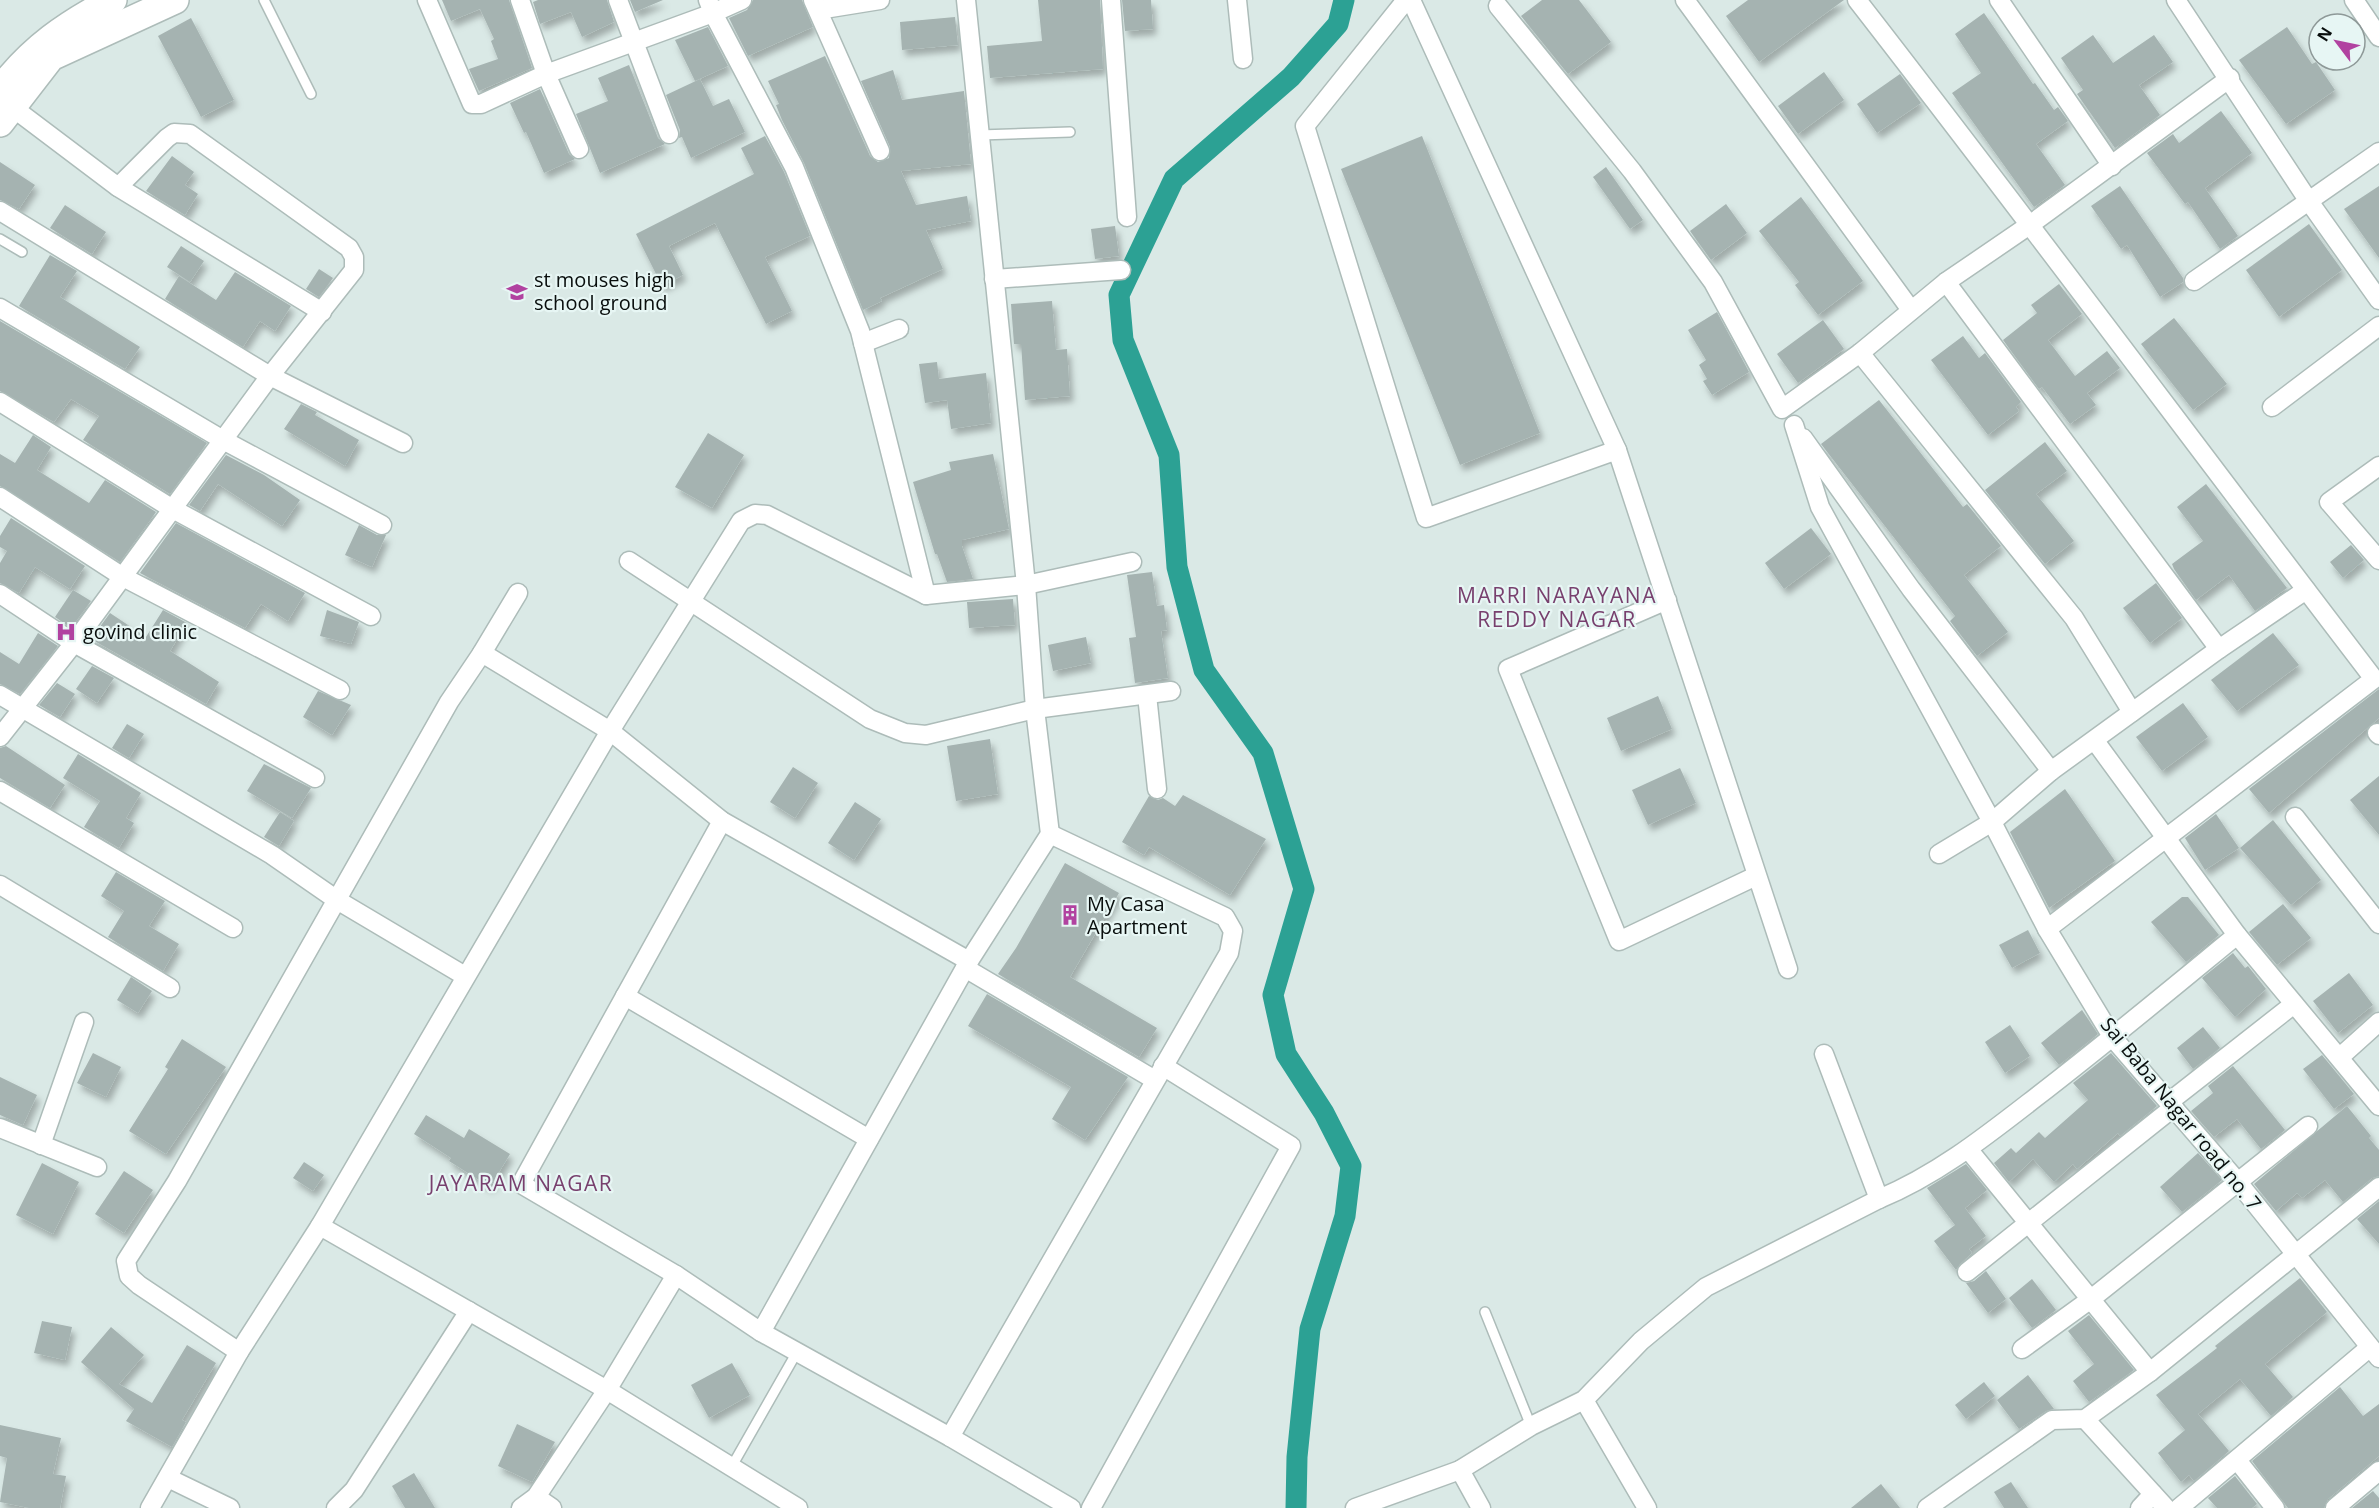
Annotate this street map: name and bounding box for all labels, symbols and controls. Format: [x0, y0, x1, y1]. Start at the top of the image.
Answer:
north arrow [2307, 12, 2367, 72]
text: N [2312, 23, 2337, 45]
place label: st mouses high school ground [534, 266, 675, 316]
school or university icon: st mouses high school ground [505, 280, 529, 304]
district label: MARRI NARAYANA REDDY NAGAR [1457, 581, 1657, 633]
place label: govind clinic [83, 618, 197, 645]
hospital icon: govind clinic [54, 620, 78, 644]
place label: My Casa Apartment [1087, 890, 1187, 940]
building icon: My Casa Apartment [1058, 903, 1082, 927]
street label: Sai Baba Nagar road no. 7 [2095, 1011, 2268, 1216]
district label: JAYARAM NAGAR [427, 1169, 613, 1197]

